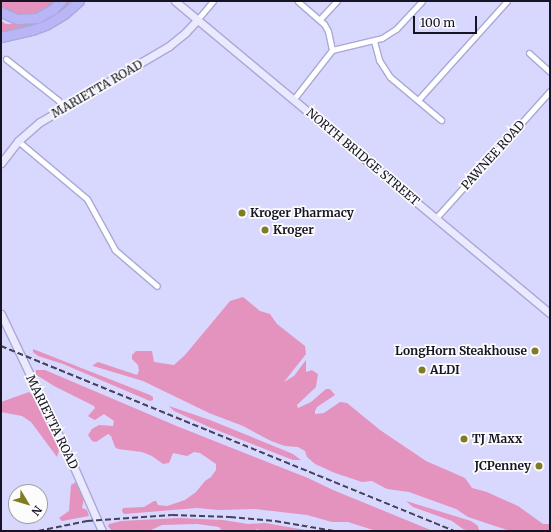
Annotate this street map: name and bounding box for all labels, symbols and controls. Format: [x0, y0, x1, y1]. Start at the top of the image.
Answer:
scale bar [415, 8, 479, 34]
text: 100 m [420, 15, 455, 30]
street label: MARIETTA ROAD [49, 57, 145, 121]
street label: NORTH BRIDGE STREET [303, 105, 423, 209]
street label: PAWNEE ROAD [458, 118, 528, 192]
place label: Kroger Pharmacy [250, 206, 354, 220]
marker: Kroger Pharmacy [237, 208, 247, 218]
place label: Kroger [273, 223, 314, 237]
marker: Kroger [260, 225, 270, 235]
place label: LongHorn Steakhouse [395, 344, 527, 358]
marker: LongHorn Steakhouse [530, 346, 540, 356]
place label: ALDI [430, 363, 460, 377]
marker: ALDI [417, 365, 427, 375]
street label: MARIETTA ROAD [23, 373, 81, 471]
place label: TJ Maxx [472, 432, 522, 446]
marker: TJ Maxx [459, 434, 469, 444]
place label: JCPenney [474, 459, 531, 473]
marker: JCPenney [534, 461, 544, 471]
north arrow [8, 484, 48, 524]
text: N [28, 503, 45, 519]

